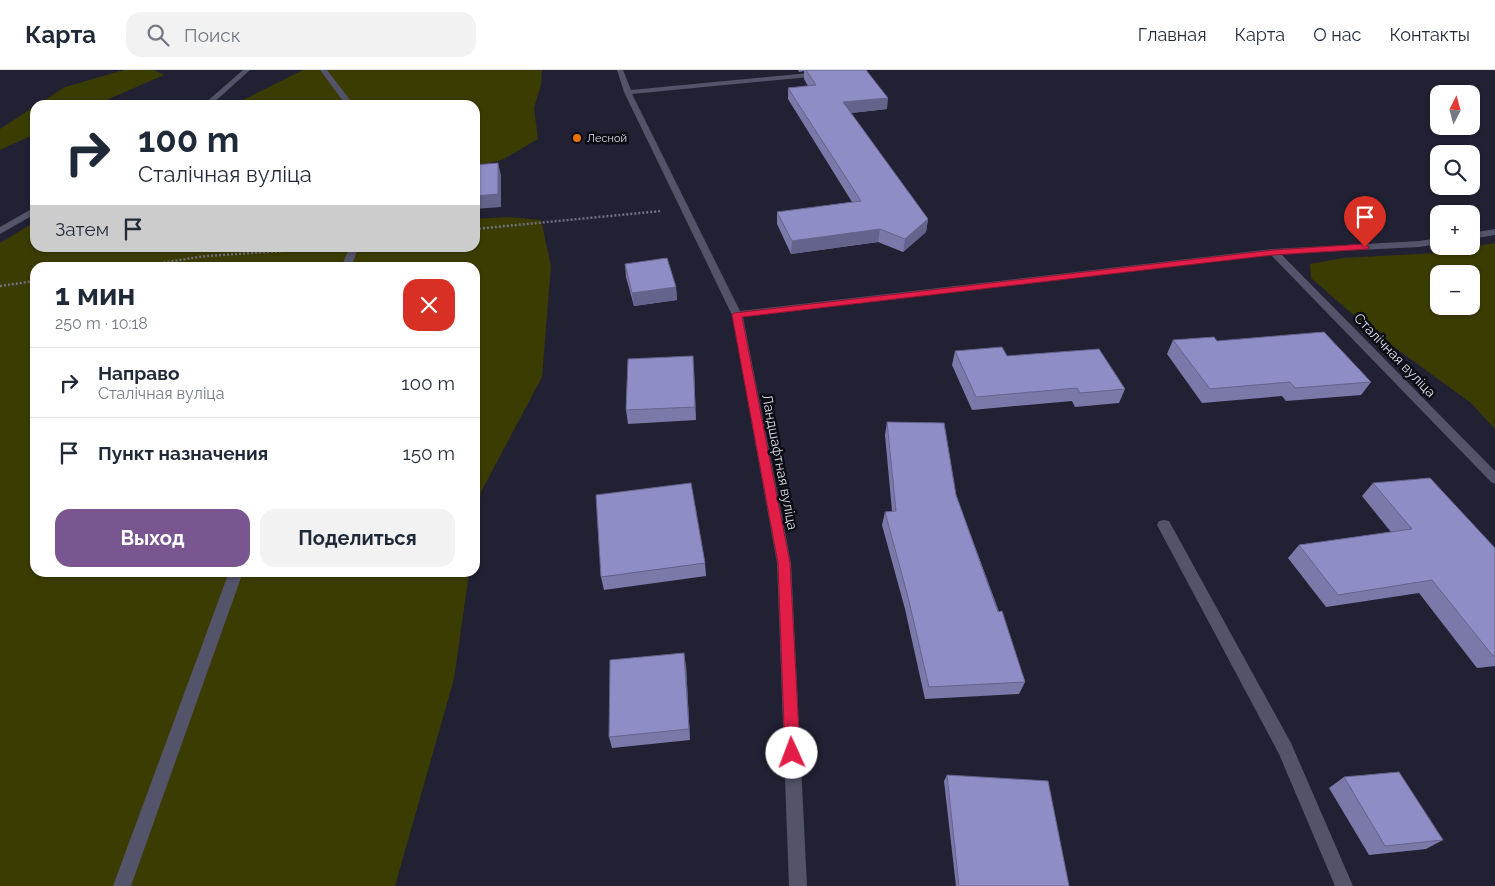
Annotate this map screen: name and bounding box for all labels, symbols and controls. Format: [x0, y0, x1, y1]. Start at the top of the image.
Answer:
search box [126, 12, 476, 57]
text: Карта [25, 20, 96, 49]
icon: search [144, 21, 172, 49]
text: Поиск [184, 24, 241, 46]
text: Главная [1138, 24, 1206, 45]
text: Карта [1234, 24, 1285, 45]
text: О нас [1313, 24, 1361, 45]
text: Контакты [1389, 24, 1470, 45]
north arrow [1430, 85, 1480, 135]
map controls [1430, 85, 1480, 315]
text: 100 m [138, 119, 239, 160]
icon: right [55, 120, 120, 185]
marker: Лесной [571, 132, 583, 144]
place label: Лесной [587, 132, 627, 145]
button: search [1430, 145, 1480, 195]
text: Сталічная вуліца [138, 161, 312, 187]
pin [1344, 196, 1386, 247]
icon: arrive [1351, 203, 1379, 231]
button: + [1430, 205, 1480, 255]
icon: arrive [119, 215, 147, 243]
text: Затем [55, 218, 109, 240]
button: − [1430, 265, 1480, 315]
text: 1 мин [55, 277, 135, 312]
button: close [403, 279, 455, 331]
street label: Сталічная вуліца [1351, 310, 1439, 400]
text: 250 m · 10:18 [55, 314, 148, 333]
text: Направо [98, 362, 179, 384]
icon: right [55, 369, 83, 397]
text: 100 m [401, 372, 455, 394]
text: Сталічная вуліца [98, 384, 224, 403]
street label: Ландшафтная вуліца [759, 393, 801, 531]
icon: arrive [55, 439, 83, 467]
text: Пункт назначения [98, 442, 268, 464]
text: 150 m [403, 442, 455, 464]
button: Выход [55, 509, 250, 567]
button: Поделиться [260, 509, 455, 567]
position arrow [765, 726, 817, 778]

